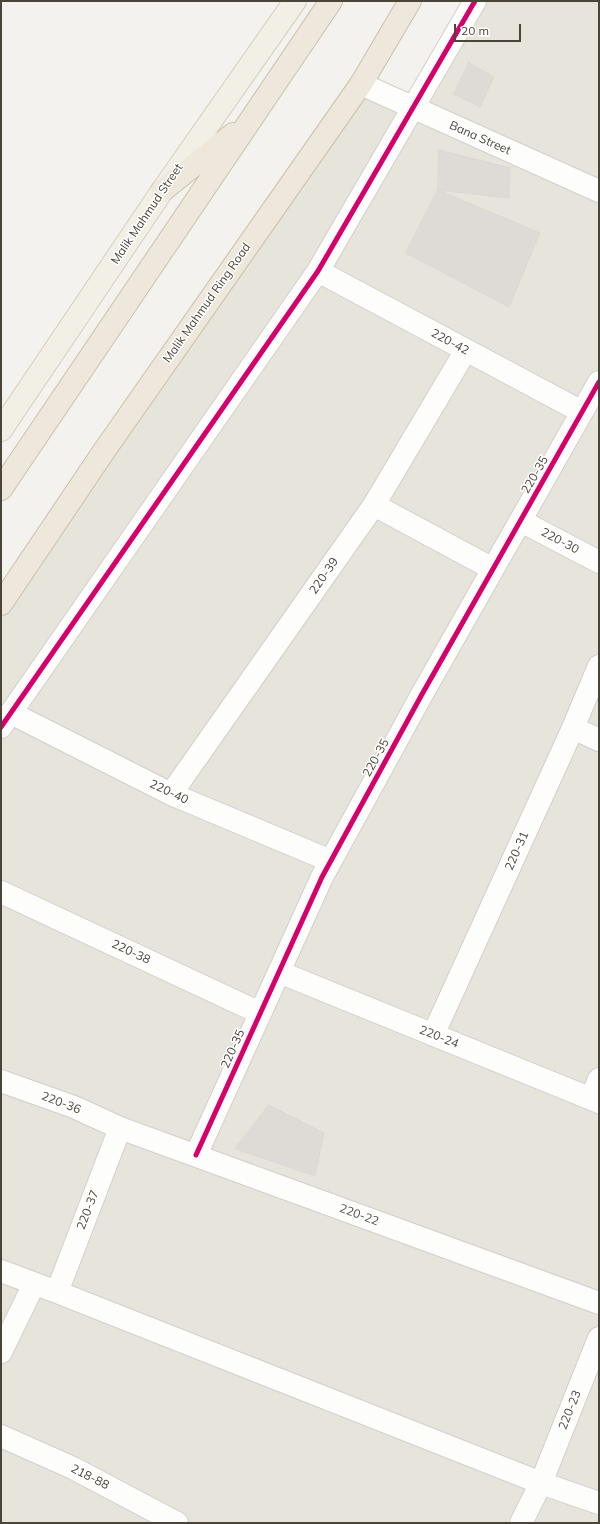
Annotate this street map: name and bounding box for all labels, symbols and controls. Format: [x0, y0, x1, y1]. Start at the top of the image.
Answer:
scale bar [456, 16, 523, 42]
text: 20 m [461, 23, 489, 38]
street label: Bana Street [447, 118, 513, 158]
street label: Malik Mahmud Street [108, 161, 186, 267]
street label: Malik Mahmud Ring Road [160, 240, 254, 366]
street label: 220-42 [428, 326, 472, 358]
street label: 220-35 [518, 454, 552, 496]
street label: 220-30 [538, 525, 582, 557]
street label: 220-39 [306, 555, 342, 597]
street label: 220-35 [360, 737, 392, 779]
street label: 220-40 [147, 777, 191, 807]
street label: 220-31 [502, 829, 532, 873]
street label: 220-38 [109, 937, 153, 967]
street label: 220-24 [417, 1023, 461, 1051]
street label: 220-35 [218, 1027, 248, 1071]
street label: 220-36 [39, 1089, 83, 1117]
street label: 220-37 [74, 1188, 102, 1232]
street label: 220-22 [337, 1201, 381, 1229]
street label: 220-23 [556, 1388, 584, 1432]
street label: 218-88 [68, 1461, 112, 1493]

